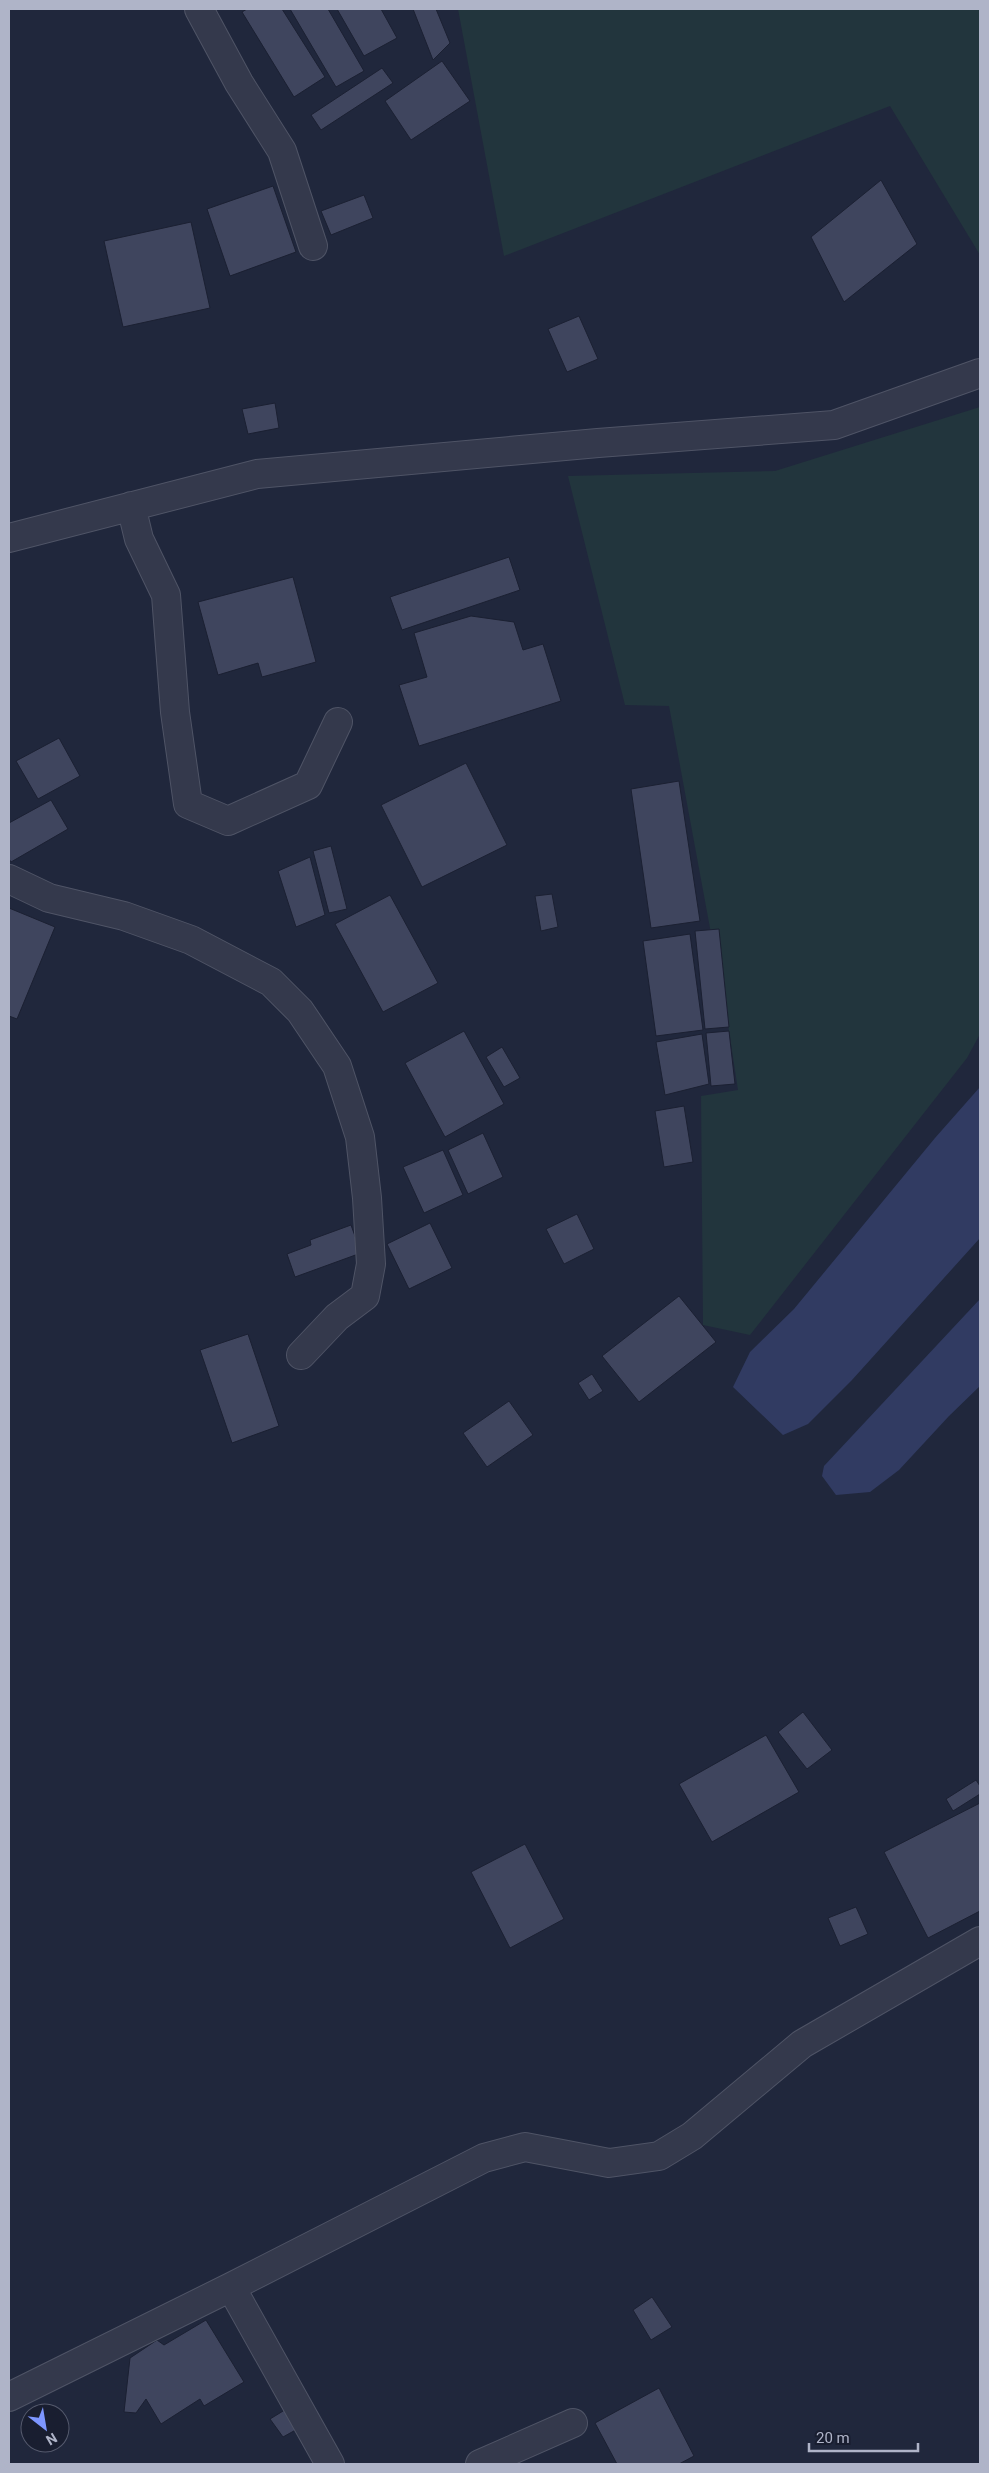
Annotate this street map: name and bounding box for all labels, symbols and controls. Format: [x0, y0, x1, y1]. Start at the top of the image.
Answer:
north arrow [20, 2403, 70, 2453]
scale bar [809, 2420, 918, 2452]
text: 20 m [816, 2429, 850, 2447]
text: N [43, 2430, 60, 2449]

